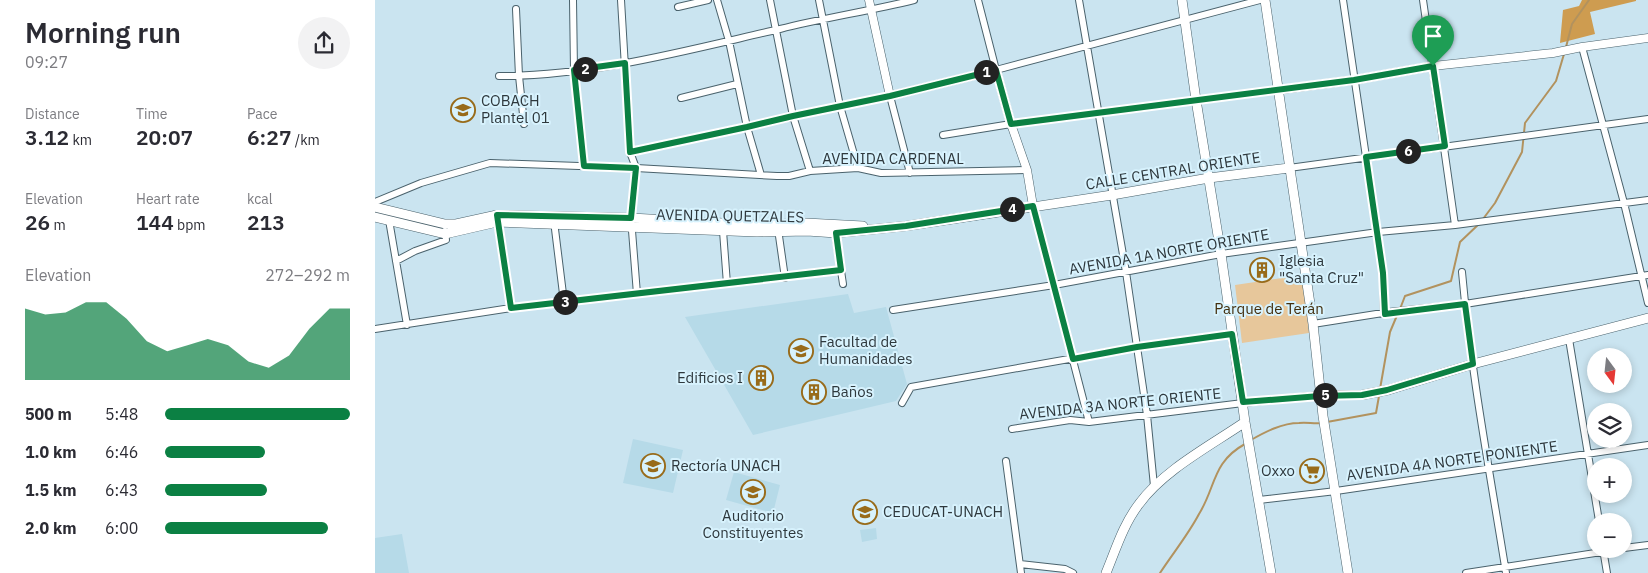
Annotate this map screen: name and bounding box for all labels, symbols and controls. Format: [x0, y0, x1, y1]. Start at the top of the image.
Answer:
text: Morning run [25, 14, 181, 51]
pin [1412, 15, 1454, 66]
button: share [298, 17, 350, 69]
icon: arrive [1419, 22, 1447, 50]
text: 09:27 [25, 52, 68, 72]
pin: 2 [573, 56, 597, 82]
text: 2 [581, 60, 590, 78]
pin: 1 [973, 60, 999, 84]
text: 1 [982, 63, 991, 81]
place label: COBACH Plantel 01 [481, 91, 550, 127]
school or university icon: COBACH Plantel 01 [450, 97, 476, 123]
text: Distance [25, 105, 80, 123]
text: Time [136, 105, 167, 123]
text: Pace [247, 105, 277, 123]
text: 3.12 [25, 123, 69, 151]
text: 20:07 [136, 123, 193, 151]
text: 6:27 [247, 123, 292, 151]
text: km [69, 131, 92, 149]
text: /km [292, 131, 320, 149]
pin: 6 [1395, 138, 1421, 164]
text: 6 [1404, 142, 1413, 160]
street label: CALLE CENTRAL ORIENTE [1084, 147, 1262, 194]
street label: AVENIDA CARDENAL [822, 149, 964, 168]
text: Elevation [25, 190, 83, 208]
text: Heart rate [136, 190, 200, 208]
text: kcal [247, 190, 272, 208]
pin: 4 [999, 196, 1025, 222]
text: 4 [1008, 200, 1017, 218]
street label: AVENIDA QUETZALES [656, 205, 804, 226]
text: 26 [25, 208, 50, 236]
text: 144 [136, 208, 174, 236]
text: 213 [247, 208, 285, 236]
text: m [50, 216, 66, 234]
text: bpm [174, 216, 206, 234]
street label: AVENIDA 1A NORTE ORIENTE [1067, 225, 1270, 278]
place label: Iglesia "Santa Cruz" [1279, 251, 1364, 287]
building icon: Iglesia "Santa Cruz" [1249, 257, 1275, 283]
text: Elevation [25, 265, 91, 285]
text: 272–292 m [265, 265, 350, 285]
pin: 3 [553, 290, 577, 314]
text: 3 [561, 293, 570, 311]
park label: Parque de Terán [1214, 299, 1324, 318]
place label: Facultad de Humanidades [819, 332, 912, 368]
school or university icon: Facultad de Humanidades [788, 338, 814, 364]
north arrow [1587, 348, 1633, 392]
map controls [1587, 348, 1632, 558]
building icon: Edificios I [748, 365, 774, 391]
place label: Edificios I [677, 368, 743, 387]
building icon: Baños [801, 379, 827, 405]
place label: Baños [831, 382, 873, 401]
pin: 5 [1313, 382, 1337, 408]
street label: AVENIDA 3A NORTE ORIENTE [1018, 383, 1222, 424]
text: 5 [1321, 386, 1330, 404]
button: layers [1587, 403, 1632, 448]
text: 500 m [25, 404, 72, 424]
text: 5:48 [105, 404, 138, 424]
street label: AVENIDA 4A NORTE PONIENTE [1345, 436, 1559, 485]
text: 1.0 km [25, 442, 76, 462]
text: 6:46 [105, 442, 138, 462]
school or university icon: Rectoría UNACH [640, 453, 666, 479]
place label: Rectoría UNACH [671, 456, 781, 475]
supermarket icon: Oxxo [1299, 458, 1325, 484]
button: + [1587, 458, 1632, 503]
place label: Oxxo [1261, 461, 1295, 480]
school or university icon: Auditorio Constituyentes [740, 479, 766, 505]
text: 1.5 km [25, 480, 76, 500]
text: 6:43 [105, 480, 138, 500]
school or university icon: CEDUCAT-UNACH [852, 499, 878, 525]
place label: CEDUCAT-UNACH [883, 502, 1003, 521]
place label: Auditorio Constituyentes [702, 506, 804, 542]
button: − [1587, 513, 1632, 558]
text: 2.0 km [25, 518, 76, 538]
text: 6:00 [105, 518, 138, 538]

